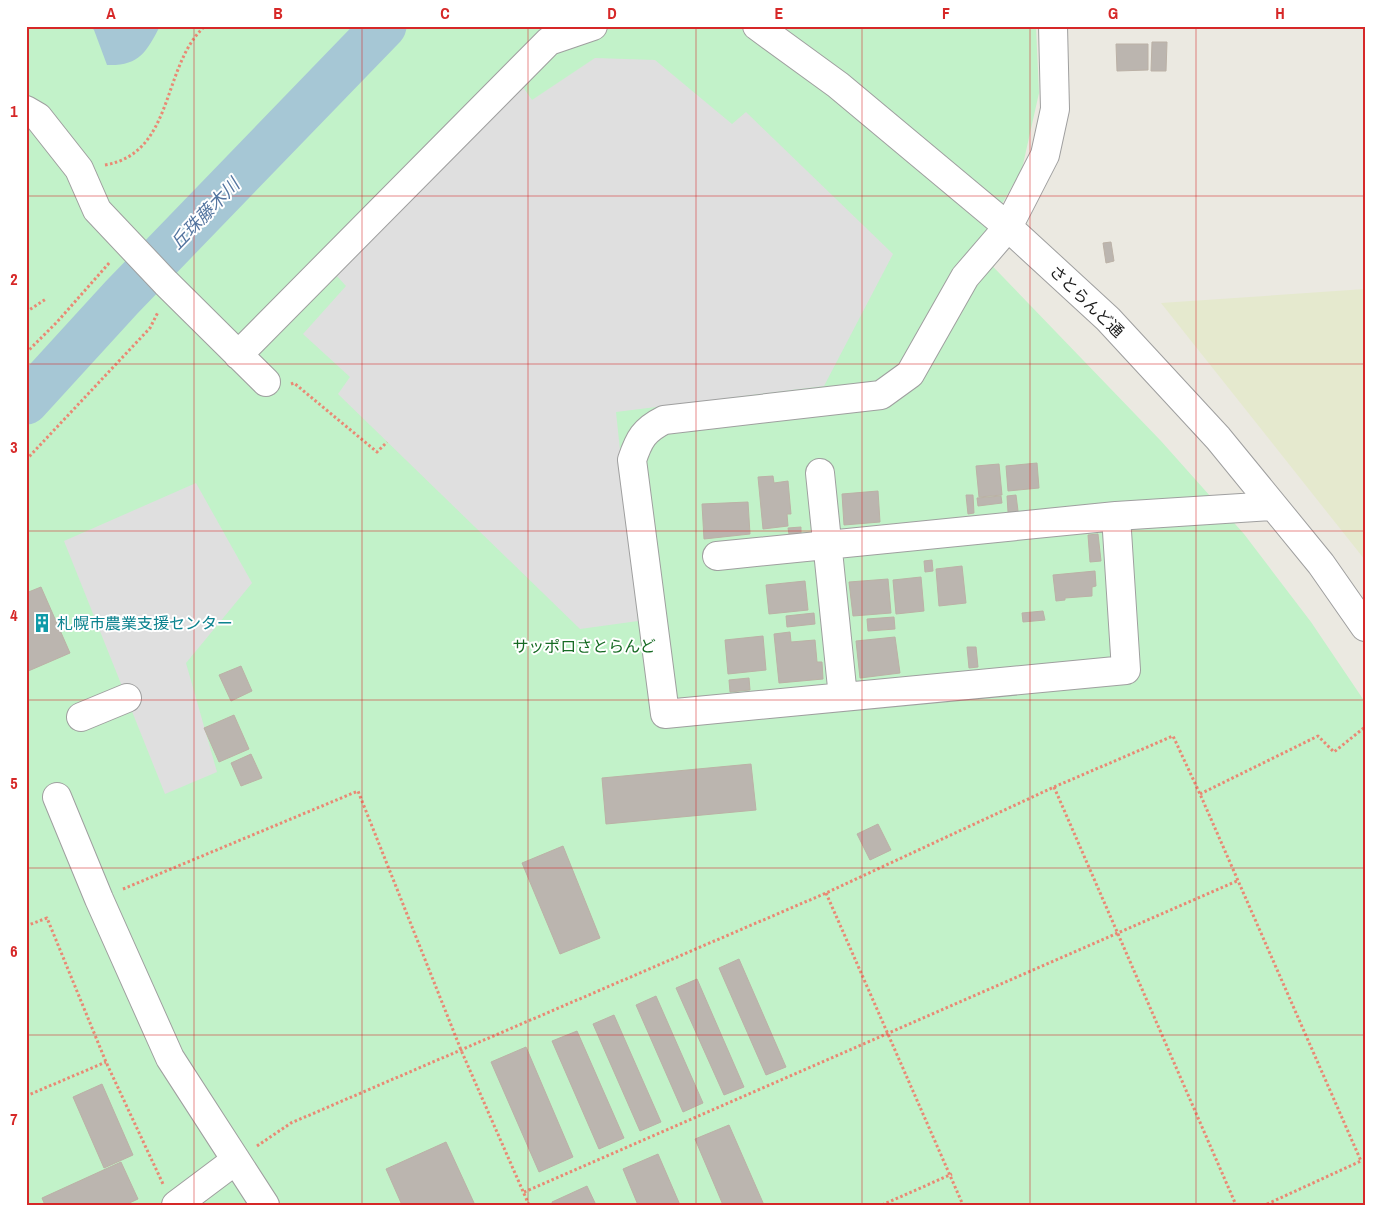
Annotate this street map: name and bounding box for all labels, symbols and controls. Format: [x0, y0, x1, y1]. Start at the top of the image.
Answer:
text: A [106, 2, 116, 24]
text: B [273, 2, 283, 24]
text: C [440, 2, 450, 24]
text: D [607, 2, 617, 24]
text: E [775, 2, 784, 24]
text: F [942, 2, 950, 24]
text: G [1108, 2, 1118, 24]
text: H [1275, 2, 1285, 24]
text: 1 [10, 100, 18, 122]
water label: 丘珠藤木川 [164, 171, 246, 255]
street label: さとらんど通 [1045, 260, 1129, 342]
text: 2 [10, 268, 18, 290]
text: 3 [10, 436, 18, 458]
text: 4 [10, 604, 18, 626]
building icon: 札幌市農業支援センター [31, 612, 53, 634]
place label: 札幌市農業支援センター [57, 612, 233, 634]
park label: サッポロさとらんど [512, 635, 656, 657]
text: 5 [10, 772, 18, 794]
text: 6 [10, 940, 18, 962]
text: 7 [10, 1108, 18, 1130]

